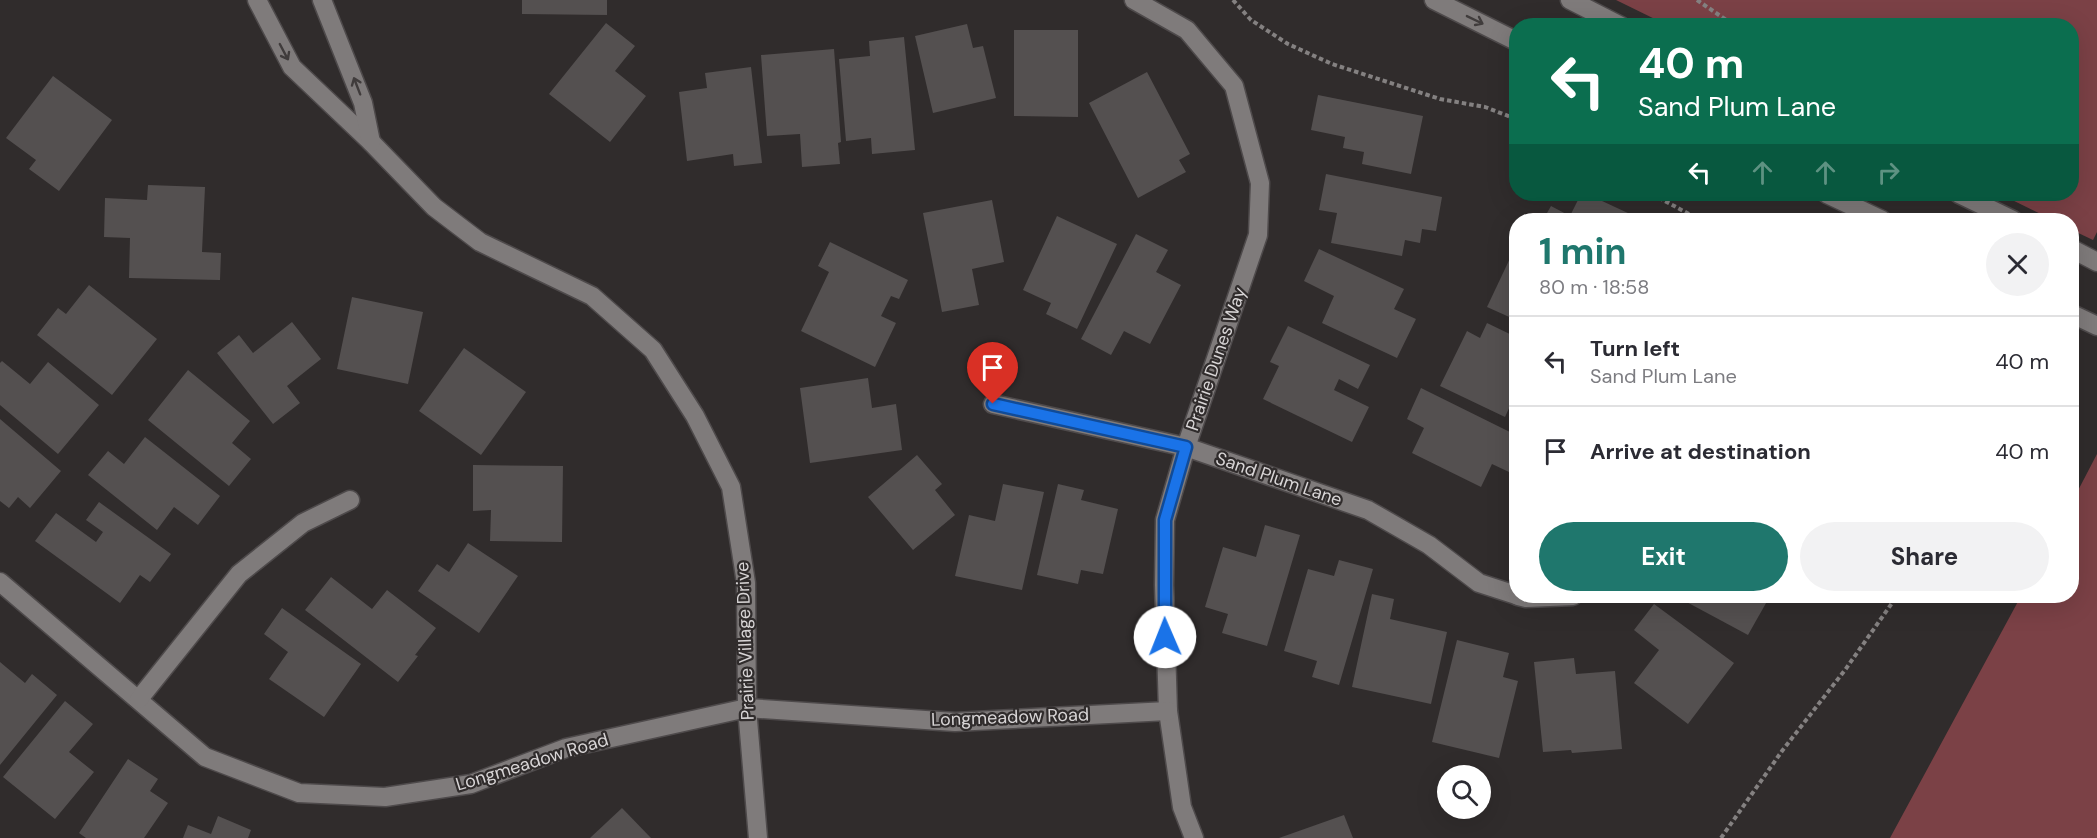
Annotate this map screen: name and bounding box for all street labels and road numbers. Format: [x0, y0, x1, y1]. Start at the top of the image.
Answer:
street label: Prairie Dunes Way [1180, 284, 1252, 434]
street label: Sand Plum Lane [1213, 446, 1345, 512]
street label: Prairie Village Drive [730, 561, 760, 721]
street label: Longmeadow Road [930, 702, 1090, 732]
street label: Longmeadow Road [453, 727, 611, 797]

